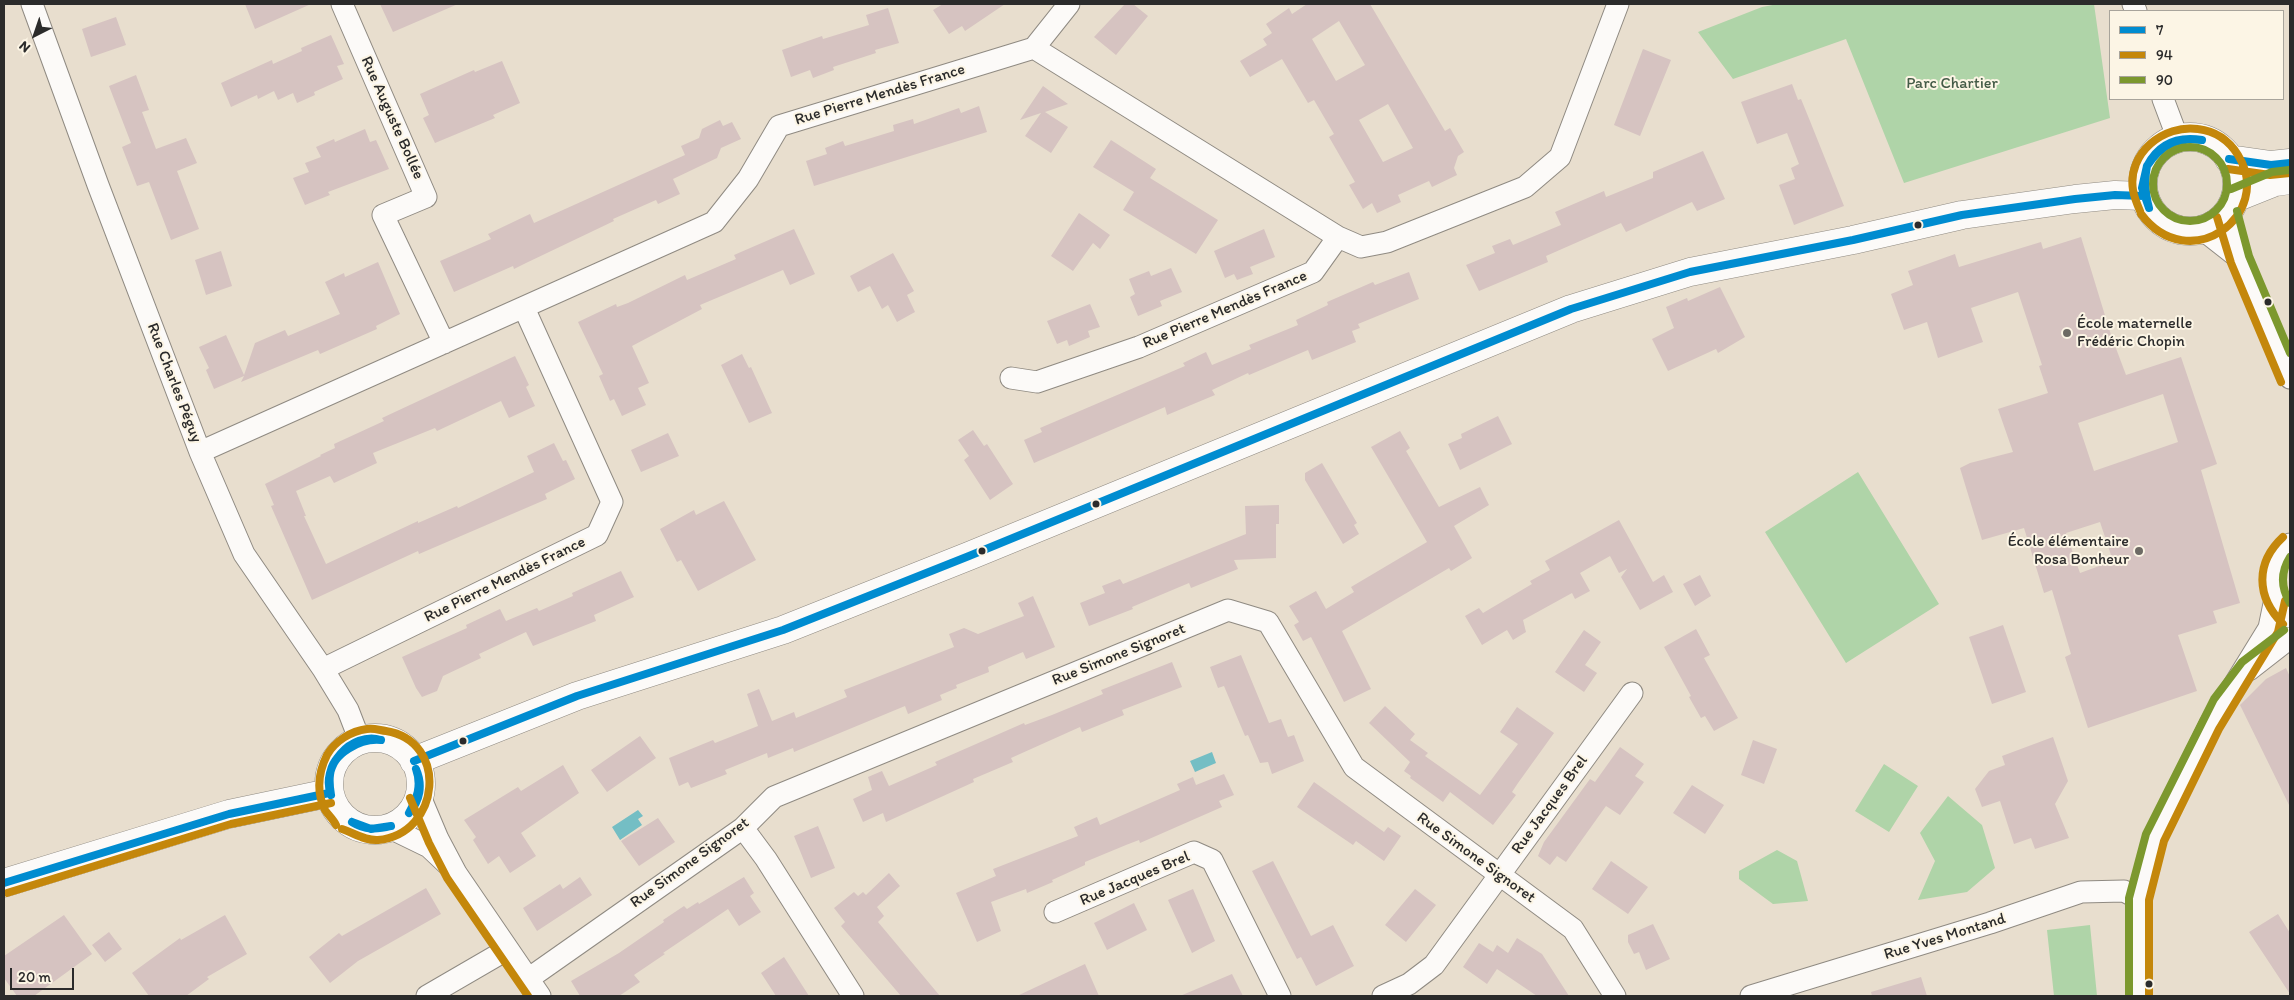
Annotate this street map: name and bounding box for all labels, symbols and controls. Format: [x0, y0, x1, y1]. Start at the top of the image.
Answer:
north arrow [10, 10, 60, 60]
legend [2109, 10, 2284, 100]
text: 7 [2156, 21, 2163, 39]
text: N [16, 37, 34, 56]
text: 94 [2156, 46, 2173, 64]
street label: Rue Auguste Bollée [356, 53, 428, 183]
street label: Rue Pierre Mendès France [793, 60, 967, 130]
text: 90 [2156, 71, 2173, 89]
park label: Parc Chartier [1906, 74, 1998, 94]
unlabelled marker [1913, 220, 1923, 230]
street label: Rue Pierre Mendès France [1140, 267, 1310, 353]
unlabelled marker [2263, 297, 2273, 307]
place label: École maternelle Frédéric Chopin [2077, 314, 2192, 352]
street label: Rue Charles Péguy [142, 320, 206, 446]
marker: École maternelle Frédéric Chopin [2061, 327, 2073, 339]
unlabelled marker [1091, 499, 1101, 509]
place label: École élémentaire Rosa Bonheur [2008, 532, 2129, 570]
street label: Rue Pierre Mendès France [421, 533, 589, 627]
marker: École élémentaire Rosa Bonheur [2133, 545, 2145, 557]
unlabelled marker [977, 546, 987, 556]
street label: Rue Simone Signoret [1049, 619, 1189, 691]
unlabelled marker [458, 736, 468, 746]
street label: Rue Jacques Brel [1508, 752, 1592, 858]
street label: Rue Simone Signoret [1413, 808, 1539, 908]
street label: Rue Simone Signoret [627, 813, 753, 913]
street label: Rue Jacques Brel [1077, 847, 1193, 911]
street label: Rue Yves Montand [1882, 909, 2008, 965]
scale bar [12, 958, 76, 990]
text: 20 m [18, 968, 51, 986]
unlabelled marker [2144, 979, 2154, 989]

